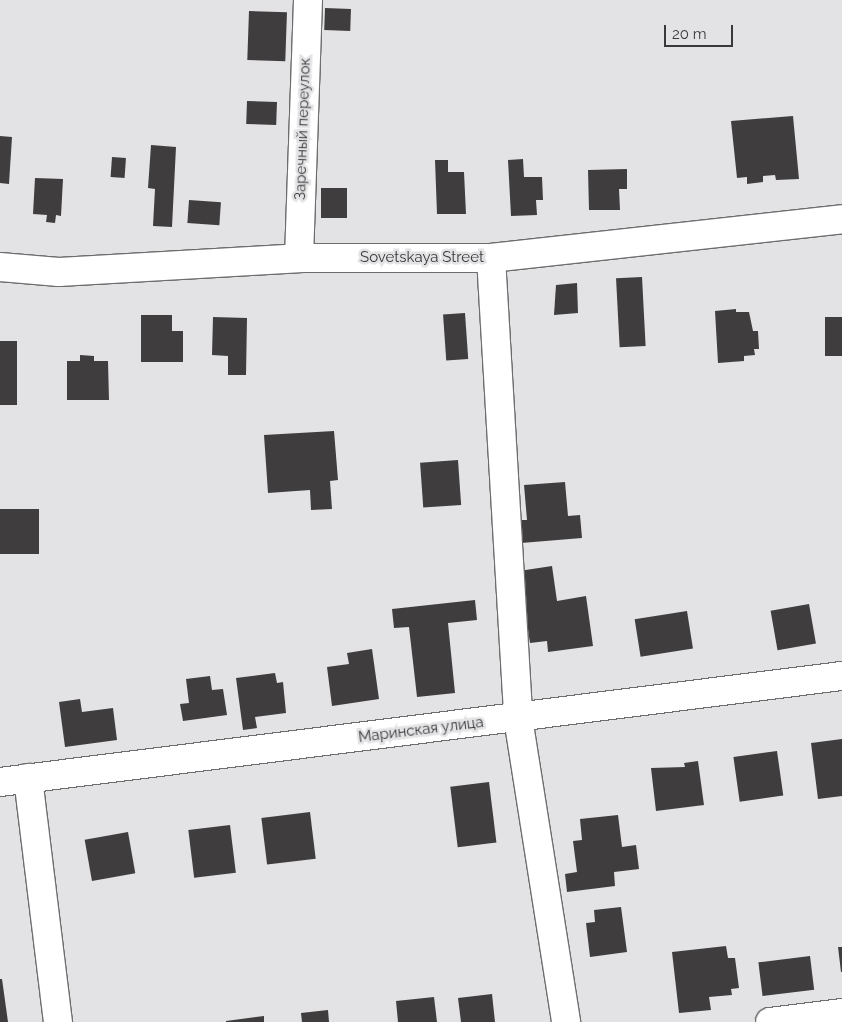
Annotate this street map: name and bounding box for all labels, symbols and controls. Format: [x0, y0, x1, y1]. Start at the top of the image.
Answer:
scale bar [667, 15, 736, 47]
text: 20 m [672, 25, 707, 43]
street label: Заречный переулок [292, 58, 314, 200]
street label: Sovetskaya Street [360, 249, 484, 267]
street label: Маринская улица [357, 713, 485, 747]

